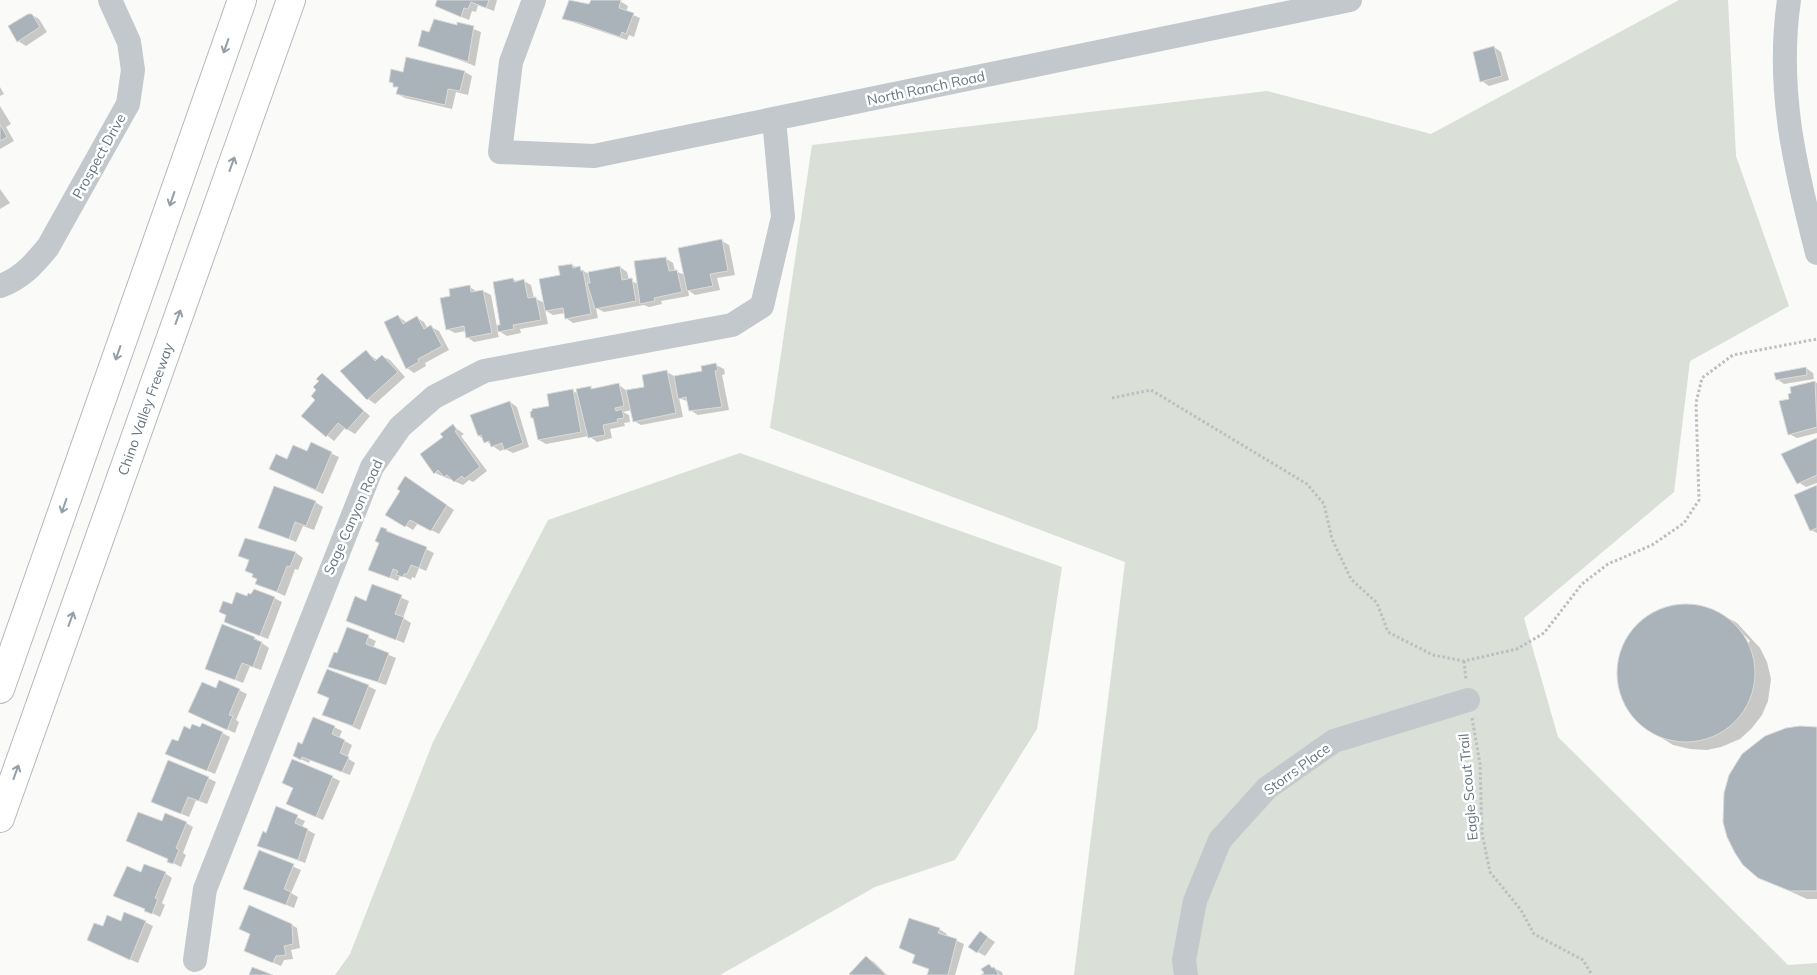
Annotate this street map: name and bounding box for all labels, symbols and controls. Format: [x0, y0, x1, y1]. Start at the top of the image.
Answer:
one-way arrow [221, 38, 230, 53]
street label: North Ranch Road [865, 67, 987, 109]
street label: Prospect Drive [68, 110, 130, 202]
one-way arrow [228, 157, 237, 173]
one-way arrow [167, 191, 176, 207]
one-way arrow [174, 310, 183, 326]
street label: Chino Valley Freeway [114, 340, 177, 478]
one-way arrow [113, 344, 122, 360]
street label: Sage Canyon Road [320, 457, 386, 577]
one-way arrow [59, 498, 69, 514]
one-way arrow [67, 612, 76, 627]
street label: Eagle Scout Trail [1454, 733, 1482, 841]
street label: Storrs Place [1260, 739, 1334, 799]
one-way arrow [12, 765, 21, 780]

